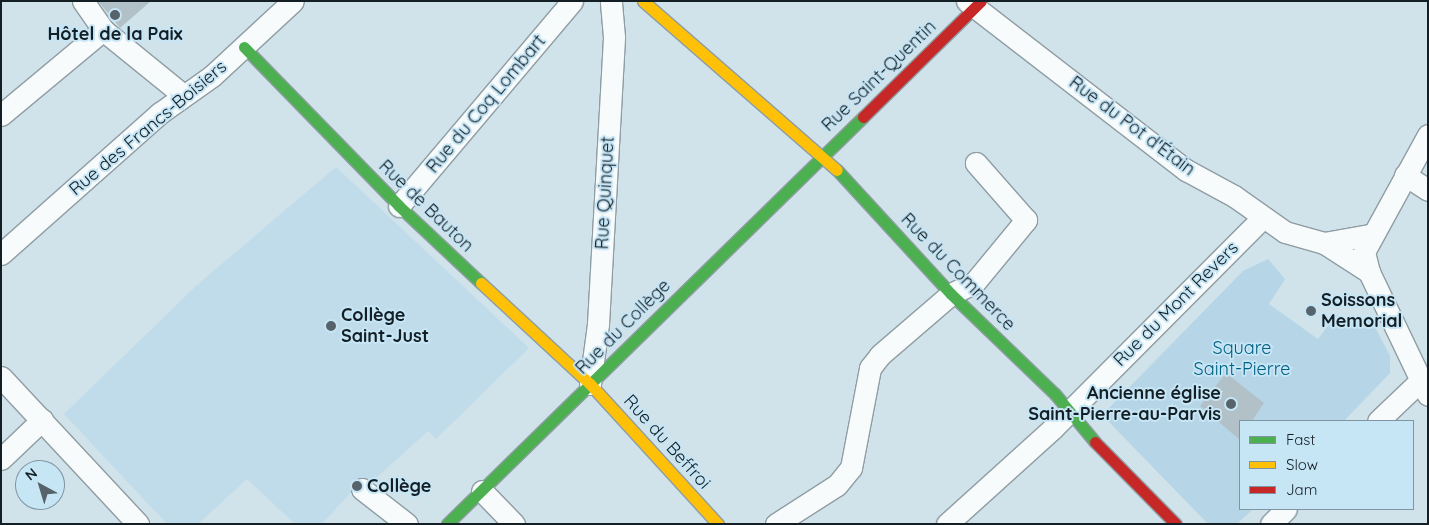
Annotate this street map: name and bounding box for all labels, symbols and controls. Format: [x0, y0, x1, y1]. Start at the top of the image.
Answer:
marker: Hôtel de la Paix [109, 9, 121, 21]
street label: Rue Saint-Quentin [817, 16, 941, 136]
place label: Hôtel de la Paix [47, 23, 183, 45]
street label: Rue du Coq Lombart [422, 31, 550, 177]
street label: Rue des Francs-Boisiers [65, 56, 231, 200]
street label: Rue du Pot d'Étain [1065, 72, 1199, 180]
street label: Rue Quinquet [591, 136, 619, 250]
street label: Rue de Bauton [374, 155, 478, 257]
street label: Rue du Commerce [896, 209, 1020, 335]
street label: Rue du Mont Revers [1109, 237, 1243, 371]
street label: Rue du Collège [571, 275, 675, 379]
place label: Soissons Memorial [1321, 290, 1402, 332]
place label: Collège Saint-Just [341, 305, 429, 348]
marker: Soissons Memorial [1305, 305, 1317, 317]
marker: Collège Saint-Just [325, 320, 337, 332]
park label: Square Saint-Pierre [1194, 338, 1290, 380]
place label: Ancienne église Saint-Pierre-au-Parvis [1028, 383, 1221, 426]
street label: Rue du Beffroi [619, 390, 715, 494]
marker: Ancienne église Saint-Pierre-au-Parvis [1225, 398, 1237, 410]
legend [1239, 420, 1414, 510]
text: Fast [1286, 430, 1315, 449]
text: Slow [1286, 455, 1318, 474]
north arrow [15, 460, 65, 510]
text: N [22, 464, 41, 484]
place label: Collège [367, 475, 431, 497]
marker: Collège [351, 480, 363, 492]
text: Jam [1286, 480, 1317, 499]

